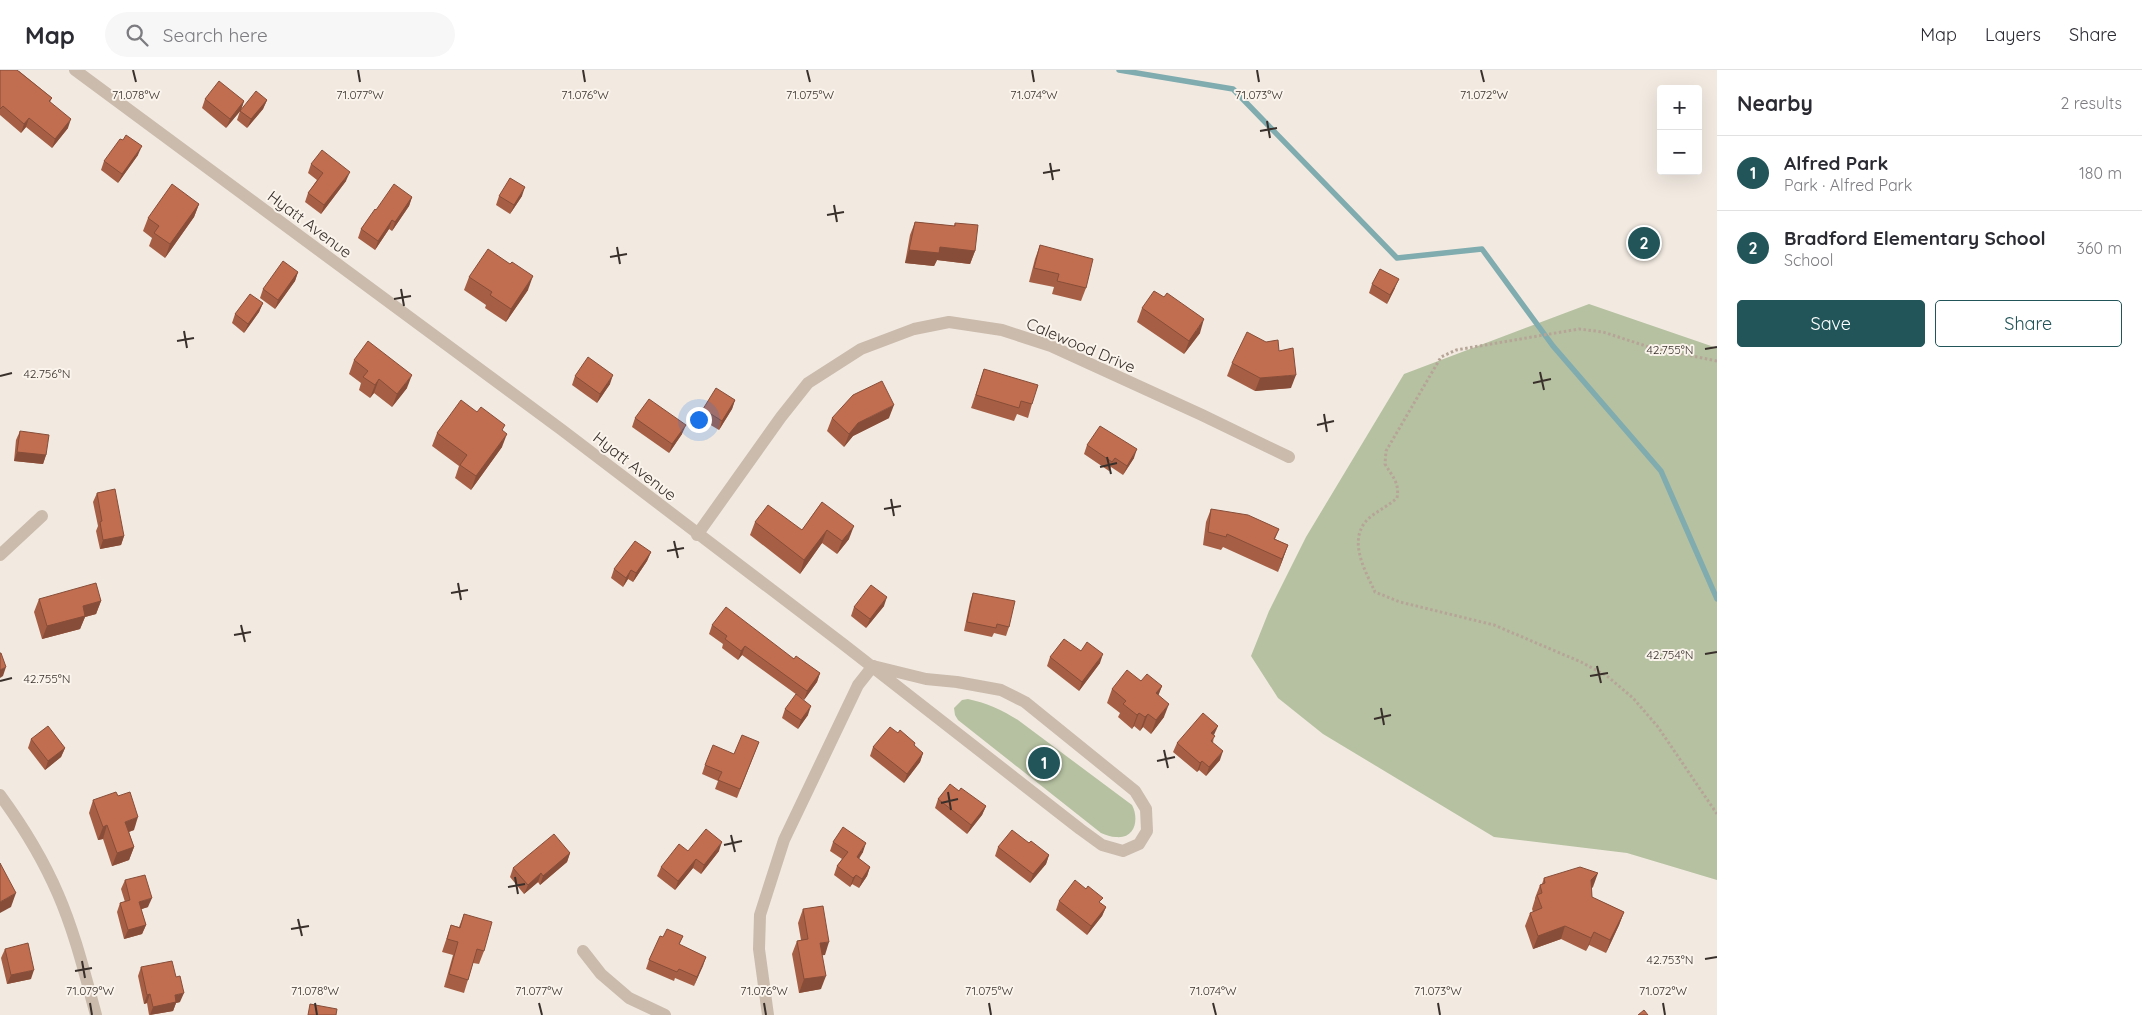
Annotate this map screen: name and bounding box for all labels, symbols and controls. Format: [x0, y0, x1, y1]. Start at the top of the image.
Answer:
search box [105, 12, 455, 57]
text: Map [25, 20, 75, 50]
icon: search [123, 21, 151, 49]
text: Search here [163, 23, 268, 47]
text: Map [1920, 23, 1957, 46]
text: Layers [1985, 23, 2041, 46]
text: Share [2069, 23, 2117, 46]
map controls [1657, 85, 1702, 175]
button: + [1657, 85, 1702, 130]
text: 71.078°W [112, 87, 160, 102]
text: 71.077°W [336, 87, 384, 102]
text: 71.076°W [561, 87, 609, 102]
text: 71.075°W [786, 87, 834, 102]
text: 71.074°W [1010, 87, 1058, 102]
text: 71.073°W [1235, 87, 1283, 102]
text: 71.072°W [1460, 87, 1509, 102]
text: Nearby [1737, 90, 1813, 116]
text: 2 results [2060, 93, 2122, 113]
button: − [1657, 130, 1702, 175]
text: Alfred Park [1784, 151, 1888, 175]
text: 1 [1750, 163, 1756, 183]
text: 180 m [2079, 163, 2122, 183]
text: Park · Alfred Park [1784, 175, 1912, 195]
street label: Hyatt Avenue [264, 186, 356, 262]
pin: 2 [1628, 224, 1660, 262]
text: Bradford Elementary School [1784, 226, 2046, 250]
text: 2 [1748, 238, 1758, 258]
text: 360 m [2077, 238, 2122, 258]
text: School [1784, 250, 1833, 270]
button: Save [1737, 300, 1925, 347]
button: Share [1935, 300, 2122, 347]
street label: Calewood Drive [1023, 313, 1139, 377]
text: 42.755°N [1646, 342, 1694, 357]
text: 42.756°N [23, 366, 71, 381]
your location [686, 407, 712, 433]
street label: Hyatt Avenue [589, 427, 681, 505]
text: 42.754°N [1647, 647, 1693, 662]
text: 42.755°N [23, 671, 71, 686]
pin: 1 [1028, 744, 1060, 782]
text: 42.753°N [1647, 952, 1693, 967]
text: 71.079°W [66, 983, 115, 998]
text: 71.078°W [291, 983, 339, 998]
text: 71.077°W [515, 983, 563, 998]
text: 71.076°W [740, 983, 788, 998]
text: 71.075°W [965, 983, 1013, 998]
text: 71.074°W [1189, 983, 1237, 998]
text: 71.073°W [1414, 983, 1462, 998]
text: 71.072°W [1639, 983, 1688, 998]

